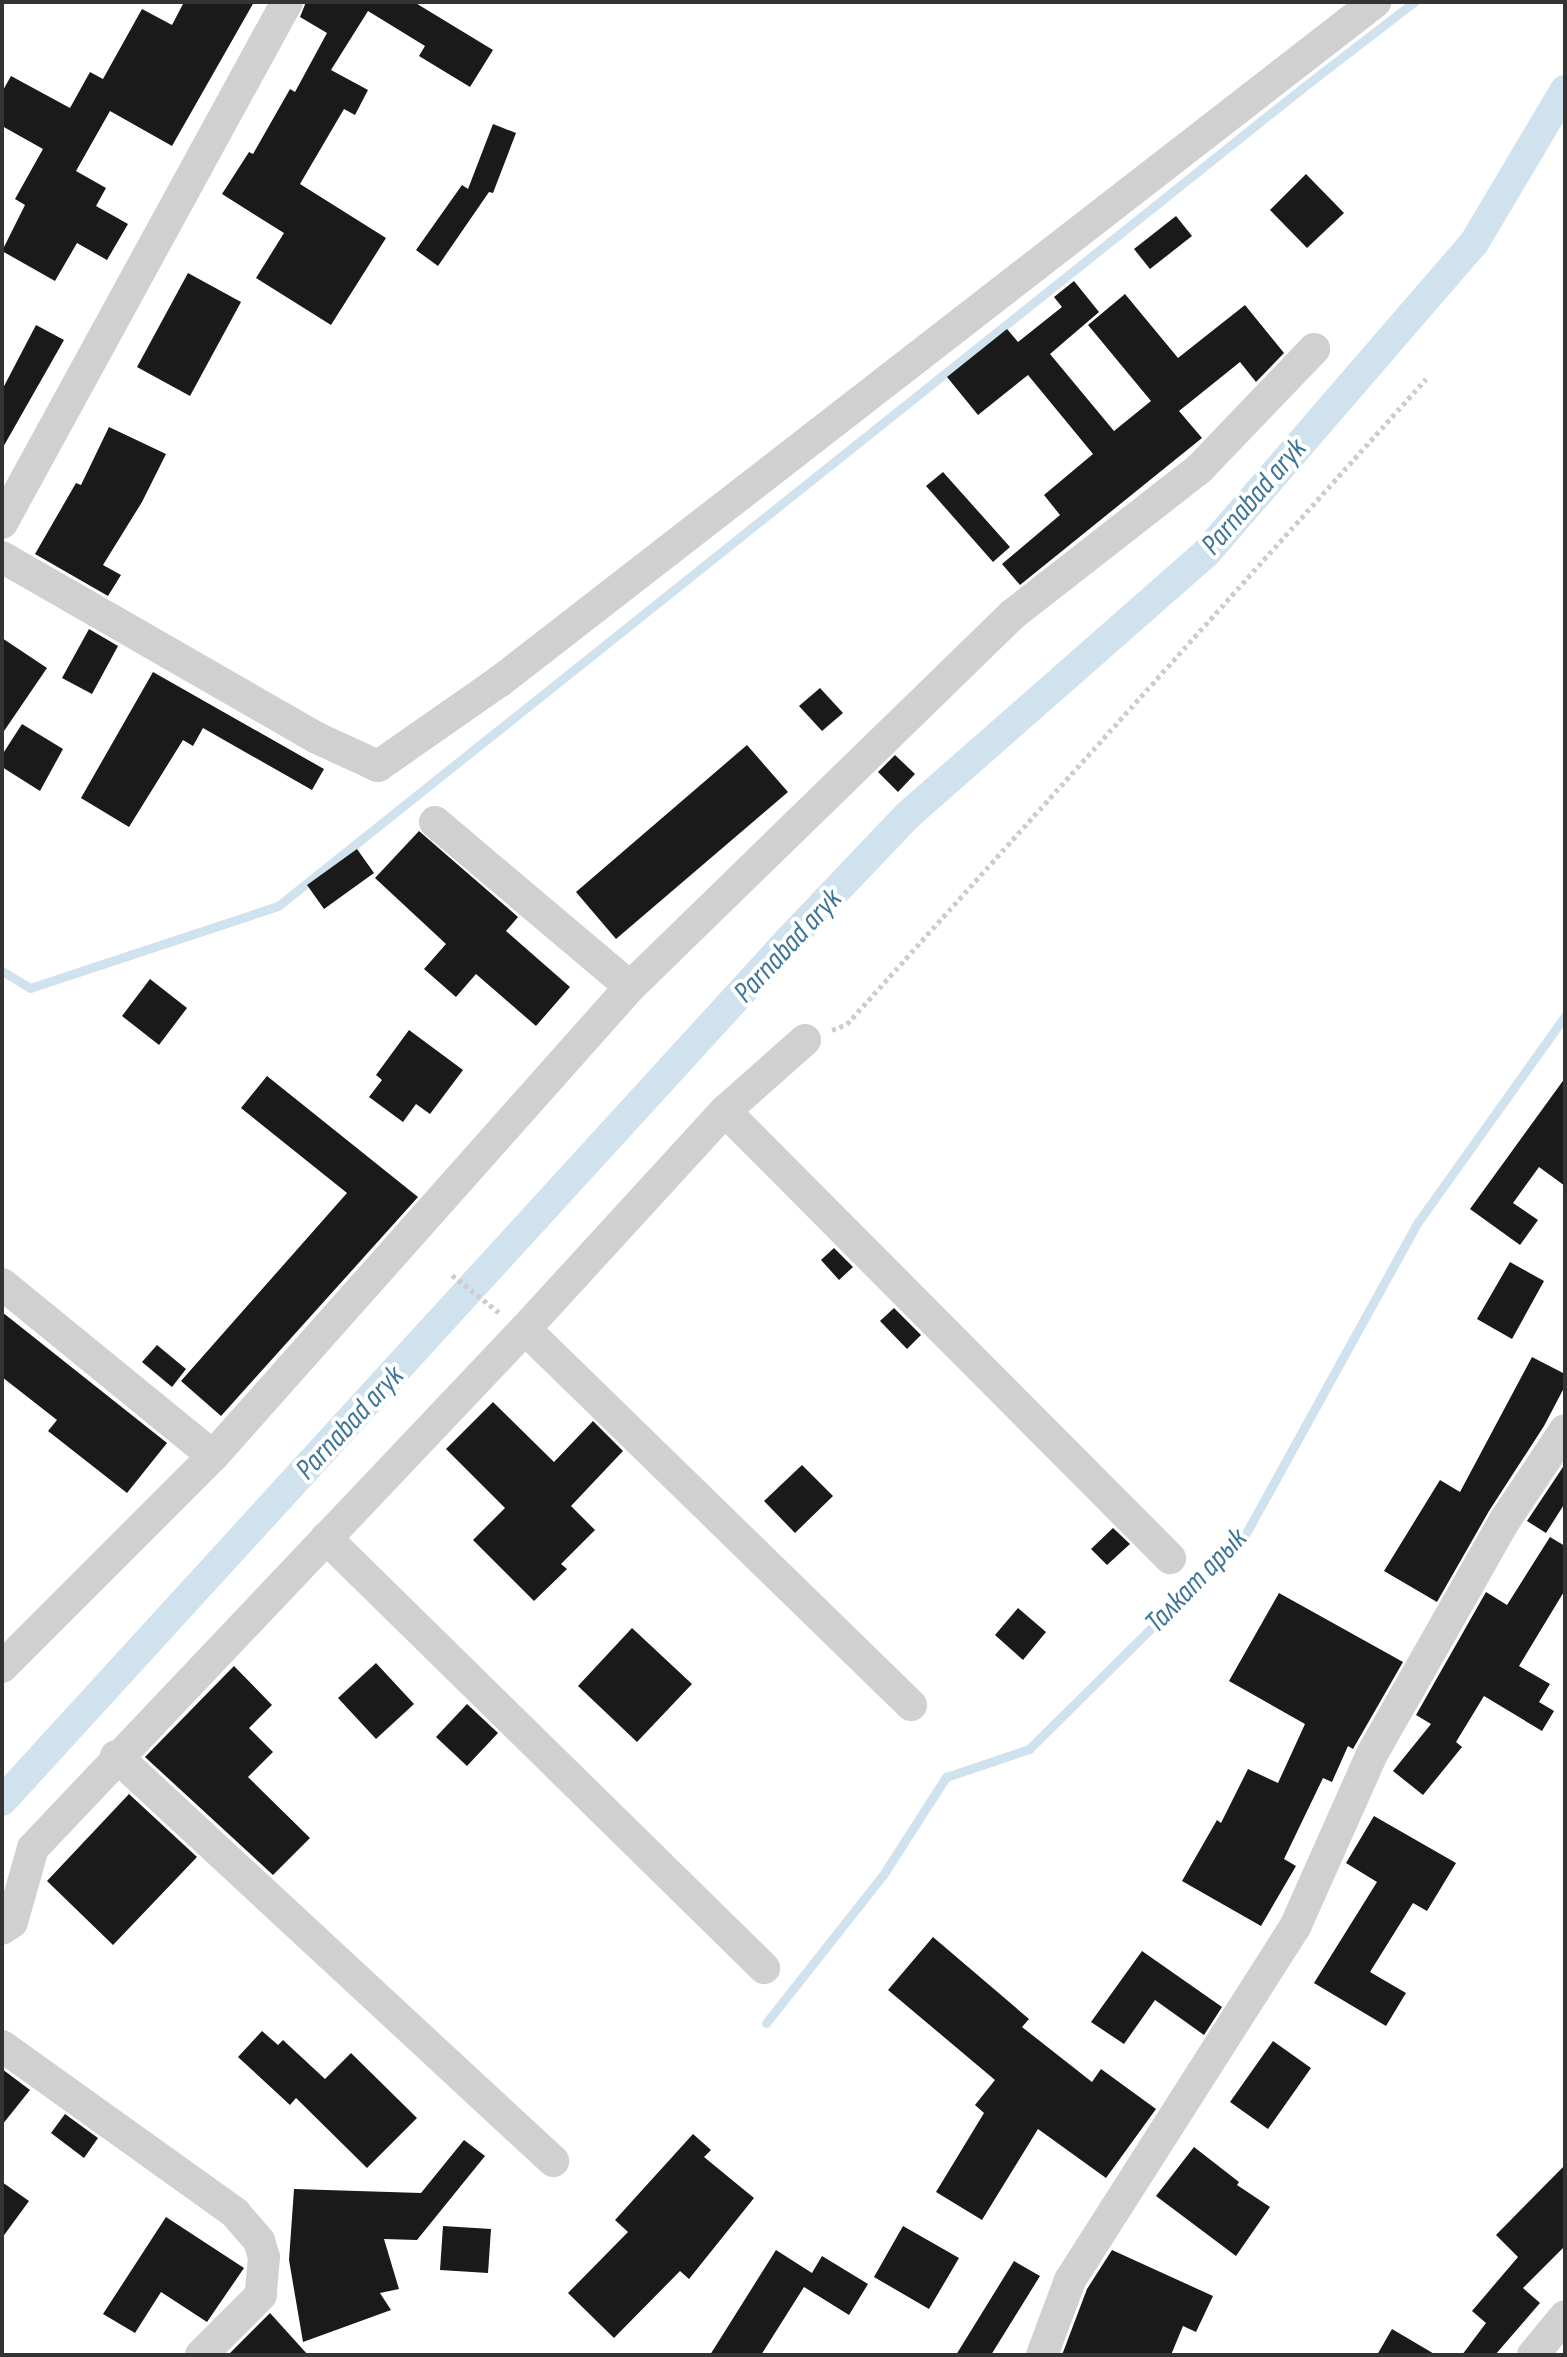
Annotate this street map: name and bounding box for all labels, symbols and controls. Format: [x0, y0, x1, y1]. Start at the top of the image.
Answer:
water label: Parnabad aryk [1194, 431, 1314, 563]
water label: Parnabad aryk [726, 882, 850, 1010]
water label: Parnabad aryk [288, 1359, 412, 1487]
water label: Талкат арык [1137, 1521, 1255, 1641]

